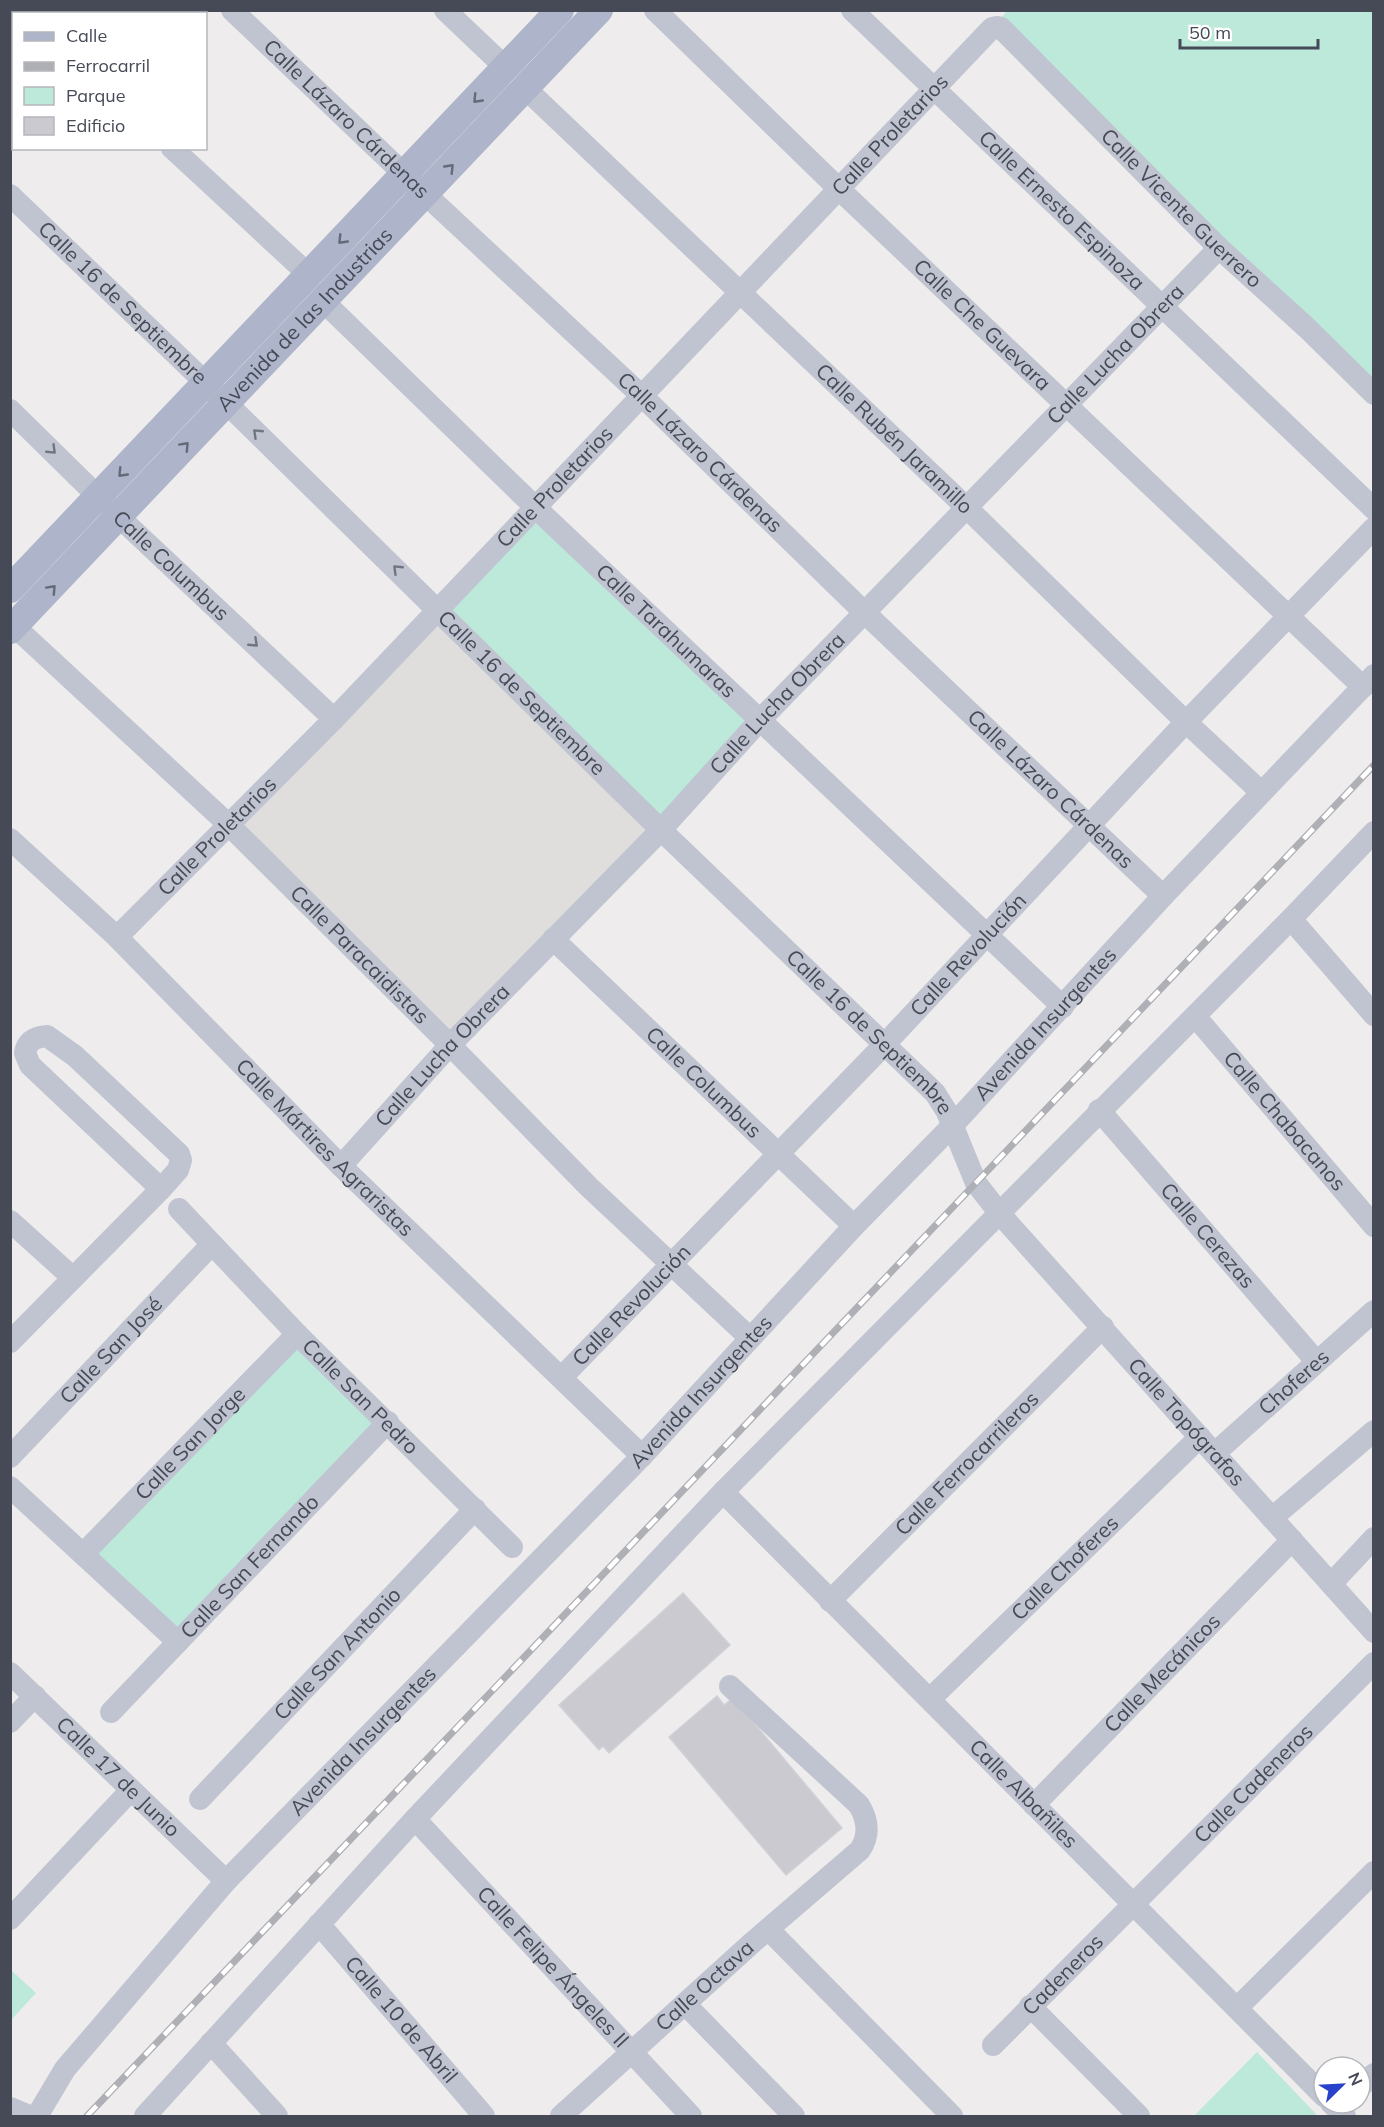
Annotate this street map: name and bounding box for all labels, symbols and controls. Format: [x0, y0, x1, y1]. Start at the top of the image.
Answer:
legend [12, 12, 207, 150]
scale bar [1180, 12, 1318, 50]
text: 50 m [1189, 21, 1231, 44]
text: Calle [66, 24, 107, 47]
street label: Calle Lázaro Cárdenas [259, 33, 436, 204]
text: Ferrocarril [66, 54, 150, 77]
street label: Calle Proletarios [825, 68, 953, 200]
text: Parque [66, 84, 125, 107]
one-way arrow [473, 92, 484, 102]
text: Edificio [66, 114, 125, 137]
street label: Calle Vicente Guerrero [1096, 122, 1268, 293]
street label: Calle Ernesto Espinoza [974, 124, 1151, 295]
one-way arrow [443, 165, 454, 175]
street label: Calle 16 de Septiembre [33, 215, 213, 389]
street label: Avenida de las Industrias [211, 222, 398, 416]
one-way arrow [339, 233, 350, 244]
street label: Calle Che Guevara [909, 253, 1057, 396]
street label: Calle Lucha Obrera [1041, 278, 1189, 429]
street label: Calle Rubén Jaramillo [811, 357, 979, 519]
street label: Calle Lázaro Cárdenas [613, 366, 789, 538]
street label: Calle Proletarios [490, 420, 618, 552]
one-way arrow [254, 429, 264, 440]
one-way arrow [178, 442, 189, 453]
one-way arrow [45, 443, 56, 454]
one-way arrow [118, 466, 129, 477]
street label: Calle Columbus [108, 504, 235, 626]
street label: Calle Tarahumaras [591, 558, 742, 703]
one-way arrow [393, 566, 404, 577]
one-way arrow [45, 585, 56, 595]
street label: Calle 16 de Septiembre [433, 604, 612, 780]
street label: Calle Lucha Obrera [703, 627, 850, 779]
one-way arrow [246, 636, 257, 647]
street label: Calle Lázaro Cárdenas [962, 703, 1140, 874]
street label: Calle Proletarios [152, 771, 281, 901]
street label: Calle Paracaidistas [285, 879, 435, 1029]
street label: Calle Revolución [904, 887, 1031, 1021]
street label: Avenida Insurgentes [968, 941, 1121, 1105]
street label: Calle 16 de Septiembre [781, 943, 959, 1119]
street label: Calle Lucha Obrera [369, 978, 515, 1132]
street label: Calle Columbus [641, 1021, 767, 1143]
street label: Calle Chabacanos [1218, 1045, 1352, 1196]
street label: Calle Mártires Agraristas [231, 1053, 420, 1241]
street label: Calle Cerezas [1156, 1177, 1261, 1293]
street label: Calle Revolución [566, 1238, 696, 1371]
street label: Calle San José [54, 1291, 167, 1409]
street label: Avenida Insurgentes [623, 1309, 777, 1473]
street label: Calle San Pedro [297, 1333, 425, 1459]
street label: Choferes [1253, 1343, 1334, 1420]
street label: Calle Topógrafos [1123, 1352, 1251, 1491]
street label: Calle San Jorge [129, 1381, 250, 1505]
street label: Calle Ferrocarrileros [889, 1385, 1044, 1540]
street label: Calle San Fernando [174, 1489, 324, 1643]
street label: Calle Choferes [1005, 1509, 1123, 1625]
street label: Calle San Antonio [268, 1581, 406, 1725]
street label: Calle Mecánicos [1098, 1608, 1225, 1737]
street label: Avenida Insurgentes [283, 1660, 441, 1820]
street label: Calle 17 de Junio [51, 1711, 186, 1842]
street label: Calle Cadeneros [1188, 1718, 1318, 1848]
street label: Calle Albañiles [964, 1733, 1084, 1853]
street label: Calle Felipe Ángeles Il [472, 1880, 634, 2052]
street label: Cadeneros [1016, 1928, 1108, 2020]
street label: Calle Octava [650, 1934, 759, 2036]
street label: Calle 10 de Abril [340, 1950, 464, 2088]
north arrow [1312, 2055, 1372, 2115]
text: N [1344, 2069, 1367, 2088]

